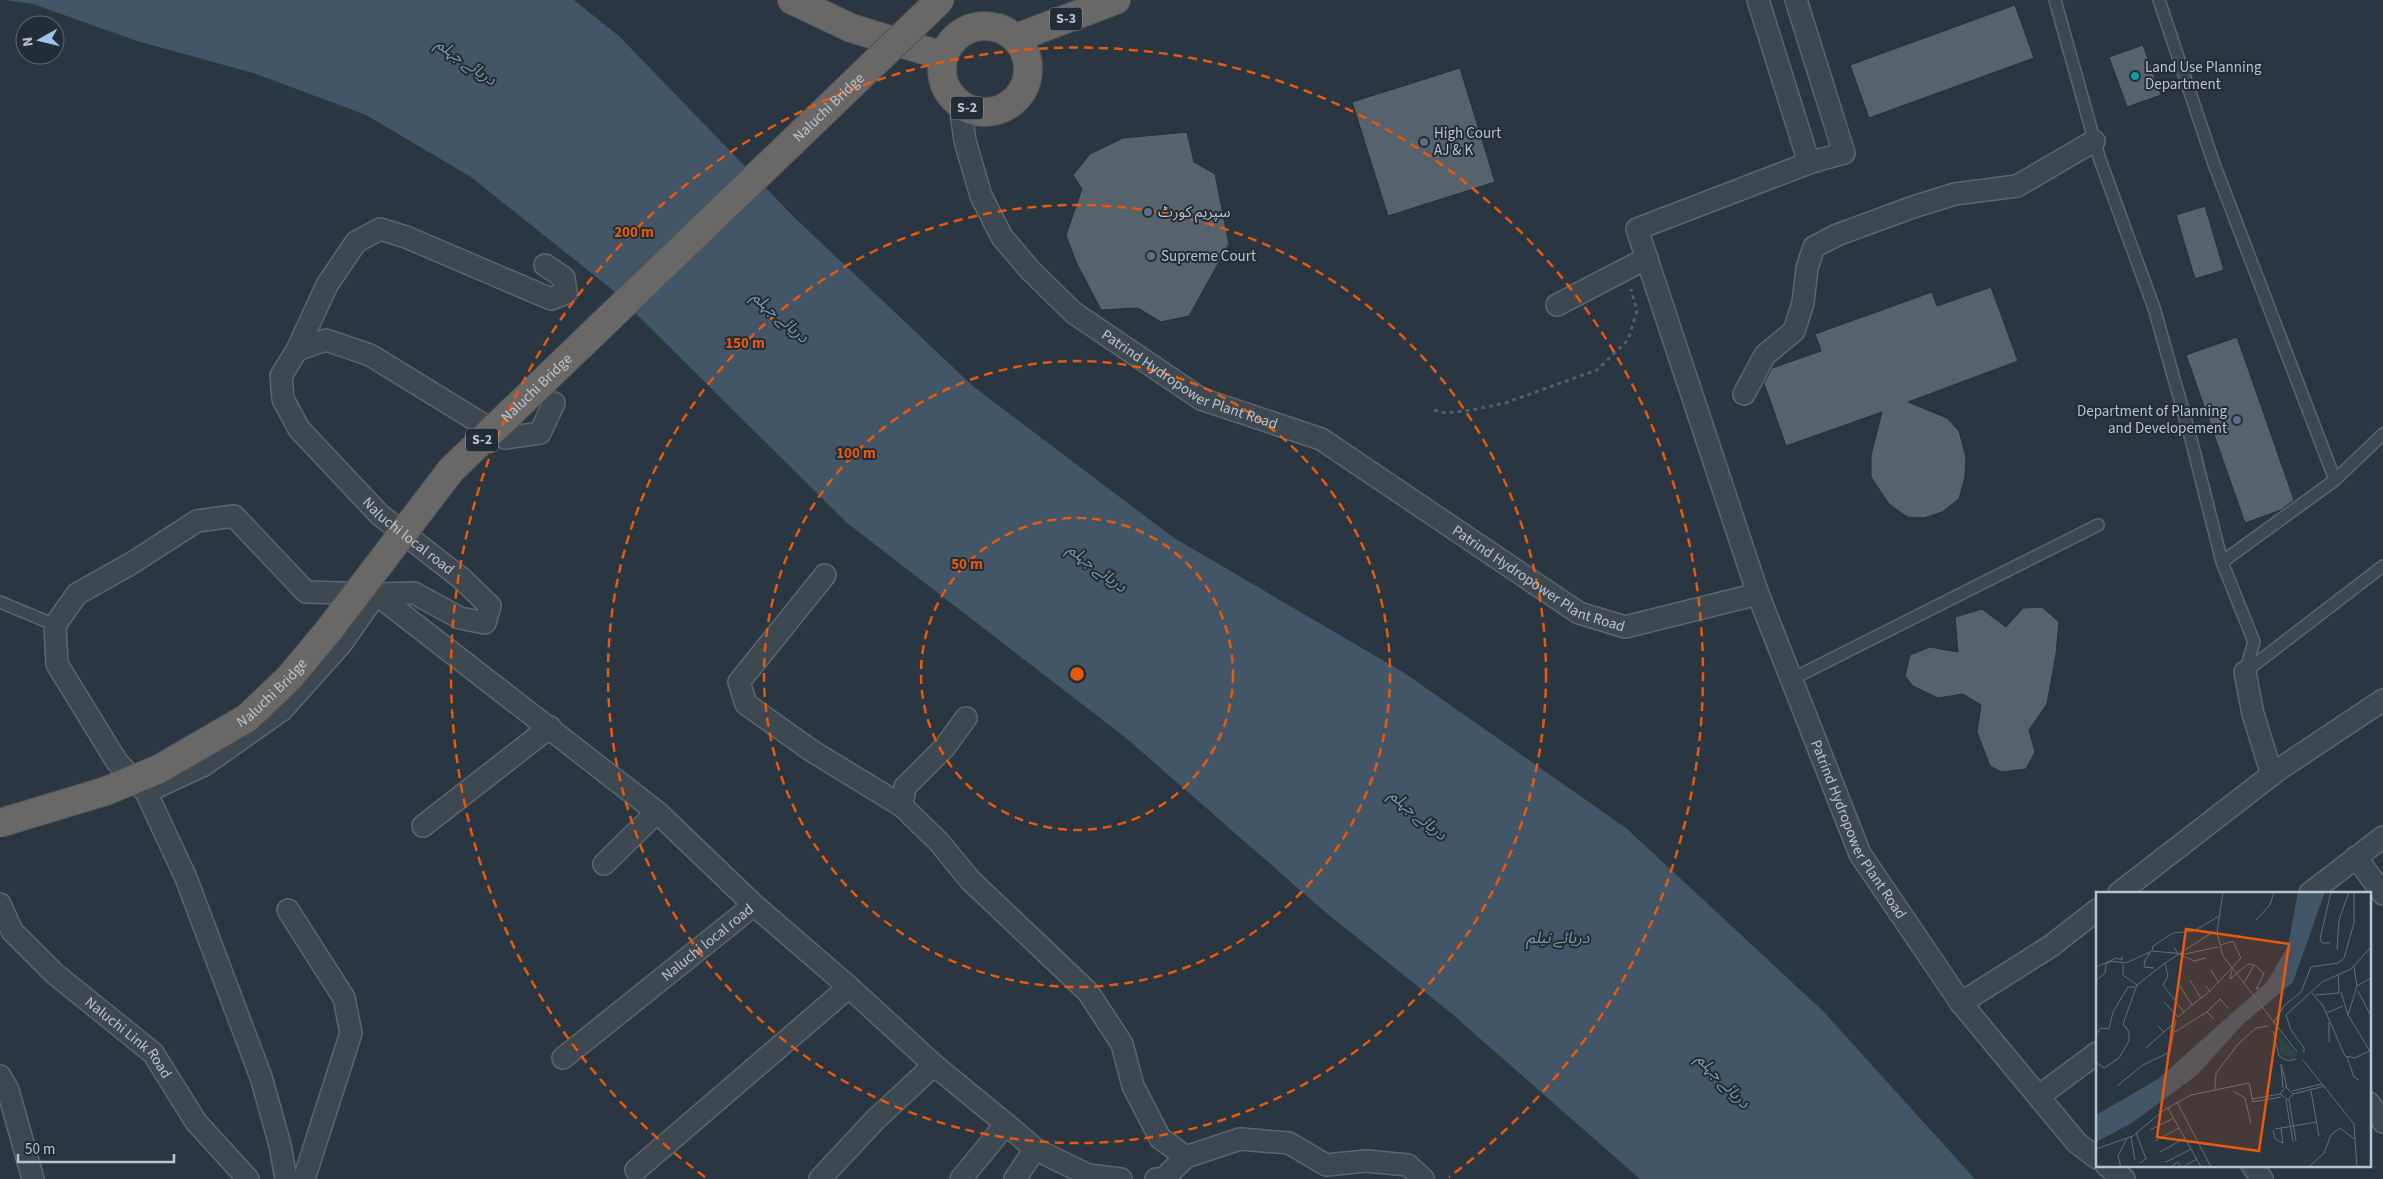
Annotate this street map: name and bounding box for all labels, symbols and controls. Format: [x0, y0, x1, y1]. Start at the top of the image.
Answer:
road number: S-3 [1050, 8, 1082, 30]
north arrow [15, 15, 65, 65]
water label: دریائے جہلم [430, 33, 501, 92]
text: N [18, 36, 39, 48]
place label: Land Use Planning Department [2145, 57, 2262, 95]
street label: Naluchi Bridge [788, 68, 869, 147]
marker: Land Use Planning Department [2129, 70, 2141, 82]
road number: S-2 [951, 96, 983, 120]
place label: High Court AJ & K [1434, 123, 1501, 161]
marker: High Court AJ & K [1418, 136, 1430, 148]
place label: سپریم کورٹ [1158, 202, 1231, 223]
marker: سپریم کورٹ [1142, 206, 1154, 218]
text: 200 m [614, 222, 654, 243]
place label: Supreme Court [1161, 246, 1256, 267]
marker: Supreme Court [1145, 250, 1157, 262]
water label: دریائے جہلم [745, 285, 814, 349]
street label: Patrind Hydropower Plant Road [1097, 324, 1280, 434]
text: 150 m [725, 333, 765, 354]
street label: Naluchi Bridge [496, 348, 577, 427]
place label: Department of Planning and Developement [2077, 401, 2227, 439]
marker: Department of Planning and Developement [2231, 414, 2243, 426]
road number: S-2 [466, 428, 498, 452]
text: 100 m [836, 443, 876, 464]
street label: Naluchi local road [358, 492, 459, 580]
street label: Patrind Hydropower Plant Road [1448, 520, 1628, 637]
water label: دریائے جہلم [1061, 538, 1131, 599]
text: 50 m [951, 554, 983, 575]
street label: Naluchi Bridge [232, 654, 312, 732]
centre of rings [1068, 665, 1086, 683]
street label: Patrind Hydropower Plant Road [1806, 737, 1912, 923]
water label: دریائے جہلم [1383, 784, 1452, 847]
inset map [2096, 892, 2370, 1166]
street label: Naluchi local road [657, 899, 758, 986]
water label: دریائے نیلم [1526, 927, 1590, 950]
street label: Naluchi Link Road [80, 992, 177, 1083]
water label: دریائے جہلم [1690, 1048, 1755, 1114]
scale bar [18, 1132, 174, 1164]
text: 50 m [25, 1139, 55, 1160]

